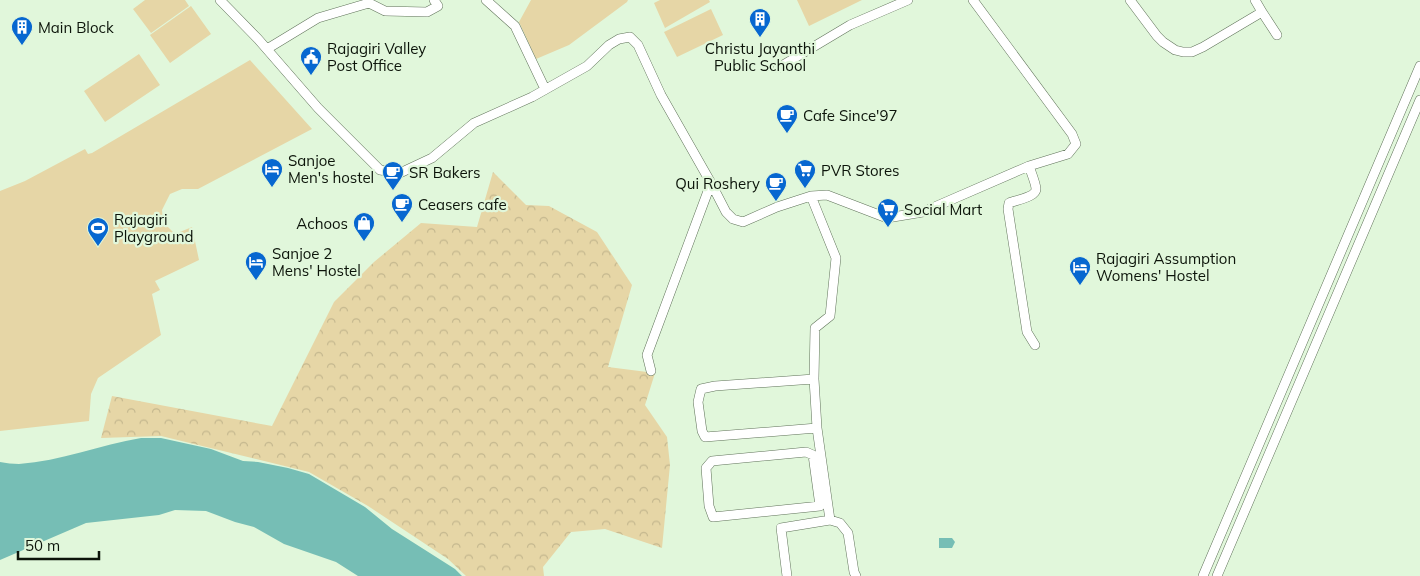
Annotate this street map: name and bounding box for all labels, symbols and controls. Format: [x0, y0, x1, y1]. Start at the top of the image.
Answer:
building icon: Christu Jayanthi Public School [748, 7, 772, 38]
building icon: Main Block [10, 15, 34, 46]
place label: Main Block [38, 18, 114, 37]
place label: Rajagiri Valley Post Office [327, 39, 426, 75]
place label: Christu Jayanthi Public School [705, 39, 815, 75]
public building icon: Rajagiri Valley Post Office [299, 45, 323, 76]
cafe icon: Cafe Since'97 [775, 103, 799, 134]
place label: Cafe Since'97 [803, 106, 897, 125]
place label: Sanjoe Men's hostel [288, 151, 374, 187]
hotel icon: Sanjoe Men's hostel [260, 157, 284, 188]
supermarket icon: PVR Stores [793, 158, 817, 189]
cafe icon: SR Bakers [381, 160, 405, 191]
place label: PVR Stores [821, 161, 900, 180]
place label: SR Bakers [409, 163, 480, 182]
cafe icon: Qui Roshery [764, 171, 788, 202]
place label: Qui Roshery [675, 174, 760, 193]
cafe icon: Ceasers cafe [390, 192, 414, 223]
place label: Ceasers cafe [418, 195, 507, 214]
supermarket icon: Social Mart [876, 197, 900, 228]
place label: Social Mart [904, 200, 982, 219]
place label: Rajagiri Playground [114, 210, 194, 246]
shop icon: Achoos [352, 211, 376, 242]
place label: Achoos [296, 214, 348, 233]
sports icon: Rajagiri Playground [86, 216, 110, 247]
place label: Sanjoe 2 Mens' Hostel [272, 244, 361, 280]
place label: Rajagiri Assumption Womens' Hostel [1096, 249, 1236, 285]
hotel icon: Sanjoe 2 Mens' Hostel [244, 250, 268, 281]
hotel icon: Rajagiri Assumption Womens' Hostel [1068, 255, 1092, 286]
scale bar [18, 528, 99, 560]
text: 50 m [25, 536, 60, 555]

